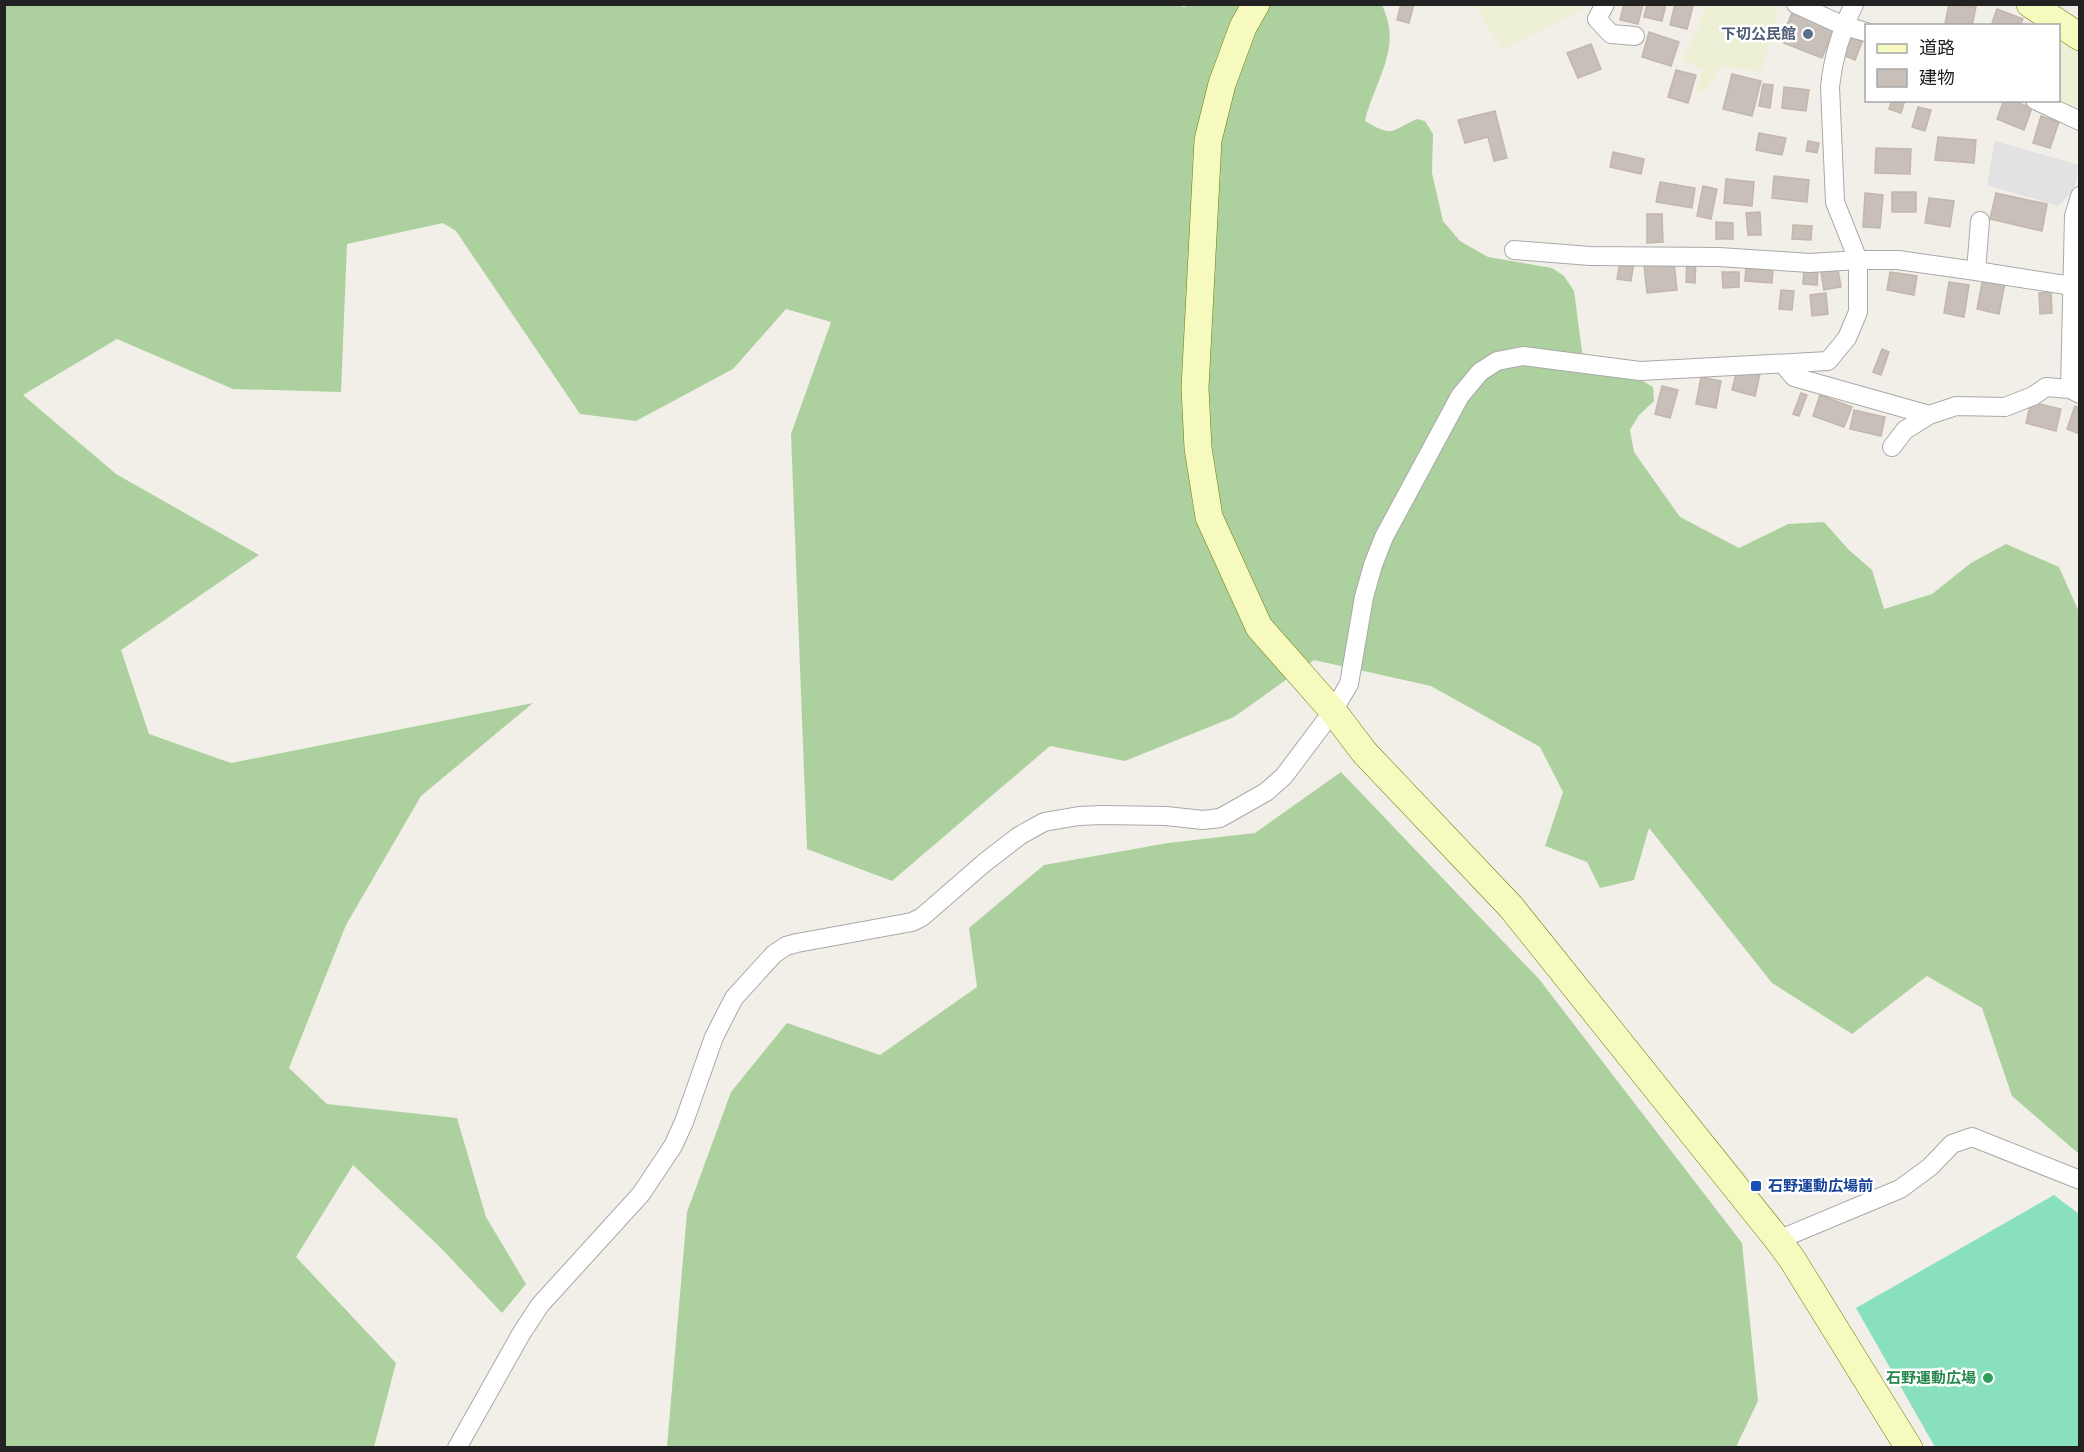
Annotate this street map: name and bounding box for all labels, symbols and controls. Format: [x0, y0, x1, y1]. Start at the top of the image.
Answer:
legend [1865, 24, 2060, 102]
place label: 下切公民館 [1721, 25, 1796, 43]
marker: 下切公民館 [1801, 27, 1815, 41]
text: 道路 [1919, 37, 1955, 59]
text: 建物 [1919, 67, 1955, 89]
place label: 石野運動広場前 [1768, 1177, 1873, 1195]
marker: 石野運動広場前 [1749, 1179, 1763, 1193]
place label: 石野運動広場 [1886, 1369, 1976, 1387]
marker: 石野運動広場 [1981, 1371, 1995, 1385]

